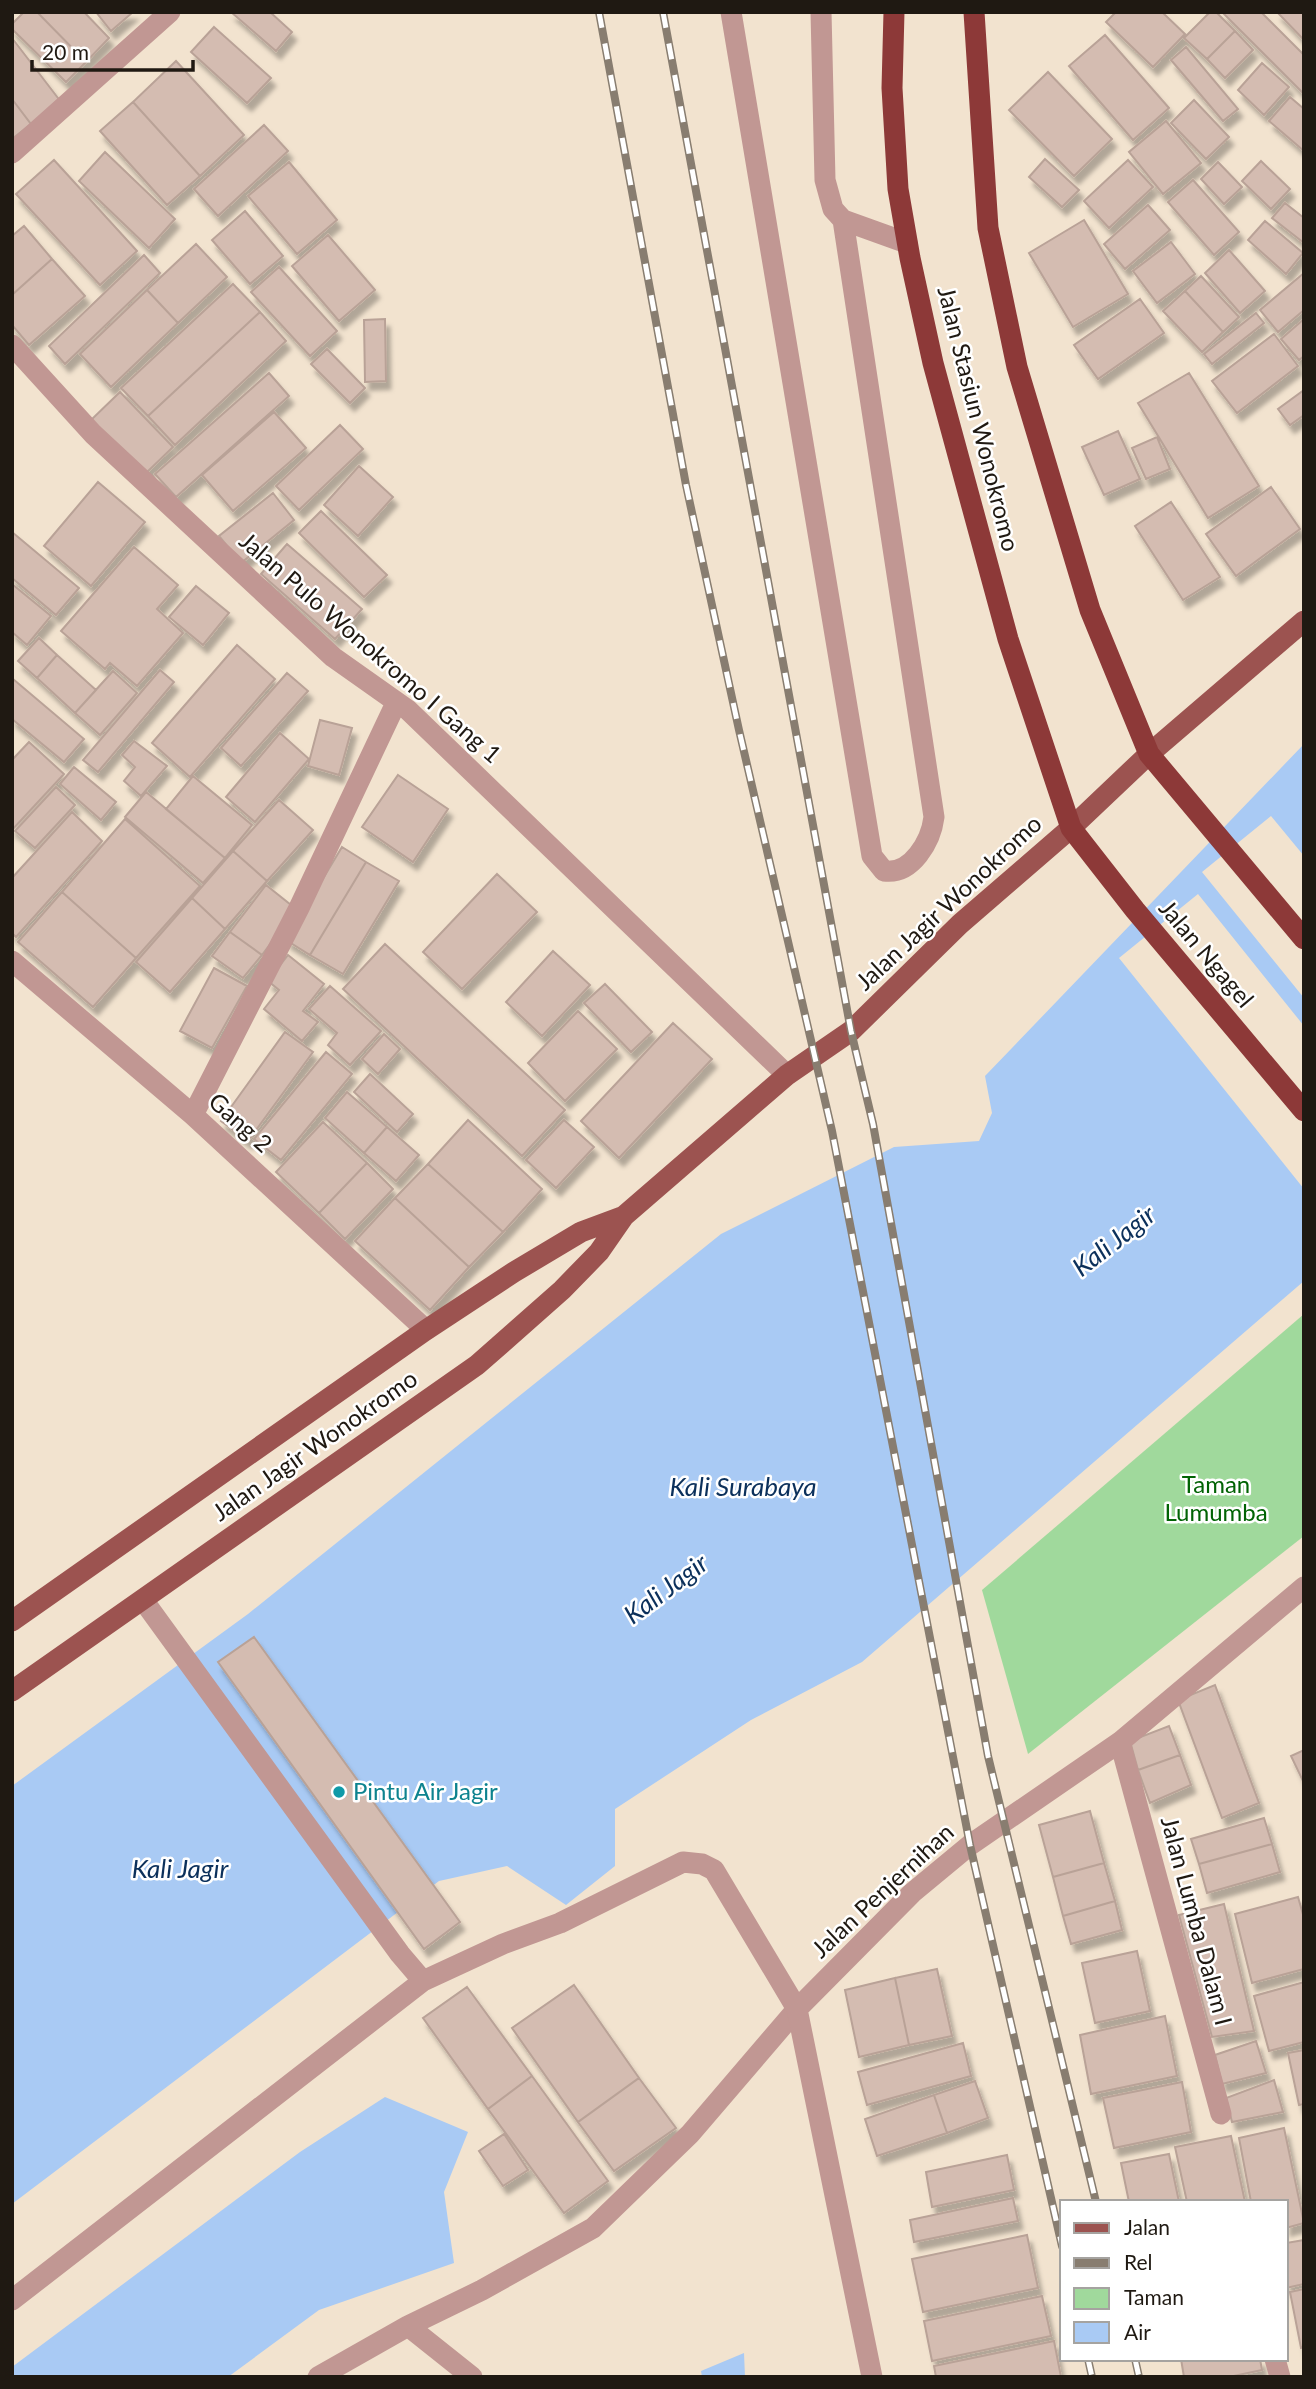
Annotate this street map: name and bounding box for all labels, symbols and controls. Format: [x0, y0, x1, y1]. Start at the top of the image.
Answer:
scale bar [32, 28, 192, 72]
text: 20 m [42, 39, 89, 64]
street label: Jalan Stasiun Wonokromo [932, 283, 1026, 554]
street label: Jalan Pulo Wonokromo I Gang 1 [234, 525, 508, 768]
street label: Jalan Jagir Wonokromo [849, 808, 1047, 996]
street label: Jalan Ngagel [1154, 893, 1261, 1013]
street label: Gang 2 [203, 1086, 279, 1158]
water label: Kali Jagir [1065, 1197, 1162, 1283]
street label: Jalan Jagir Wonokromo [206, 1363, 422, 1526]
park label: Taman Lumumba [1164, 1469, 1268, 1526]
water label: Kali Surabaya [669, 1470, 817, 1502]
water label: Kali Jagir [617, 1546, 715, 1630]
place label: Pintu Air Jagir [353, 1776, 498, 1805]
marker: Pintu Air Jagir [331, 1784, 347, 1800]
street label: Jalan Lumba Dalam I [1156, 1813, 1239, 2028]
street label: Jalan Penjernihan [805, 1817, 959, 1963]
water label: Kali Jagir [132, 1852, 229, 1884]
legend [1060, 2200, 1288, 2361]
text: Jalan [1124, 2214, 1170, 2239]
text: Rel [1124, 2249, 1153, 2274]
text: Taman [1124, 2284, 1184, 2309]
text: Air [1124, 2319, 1151, 2344]

